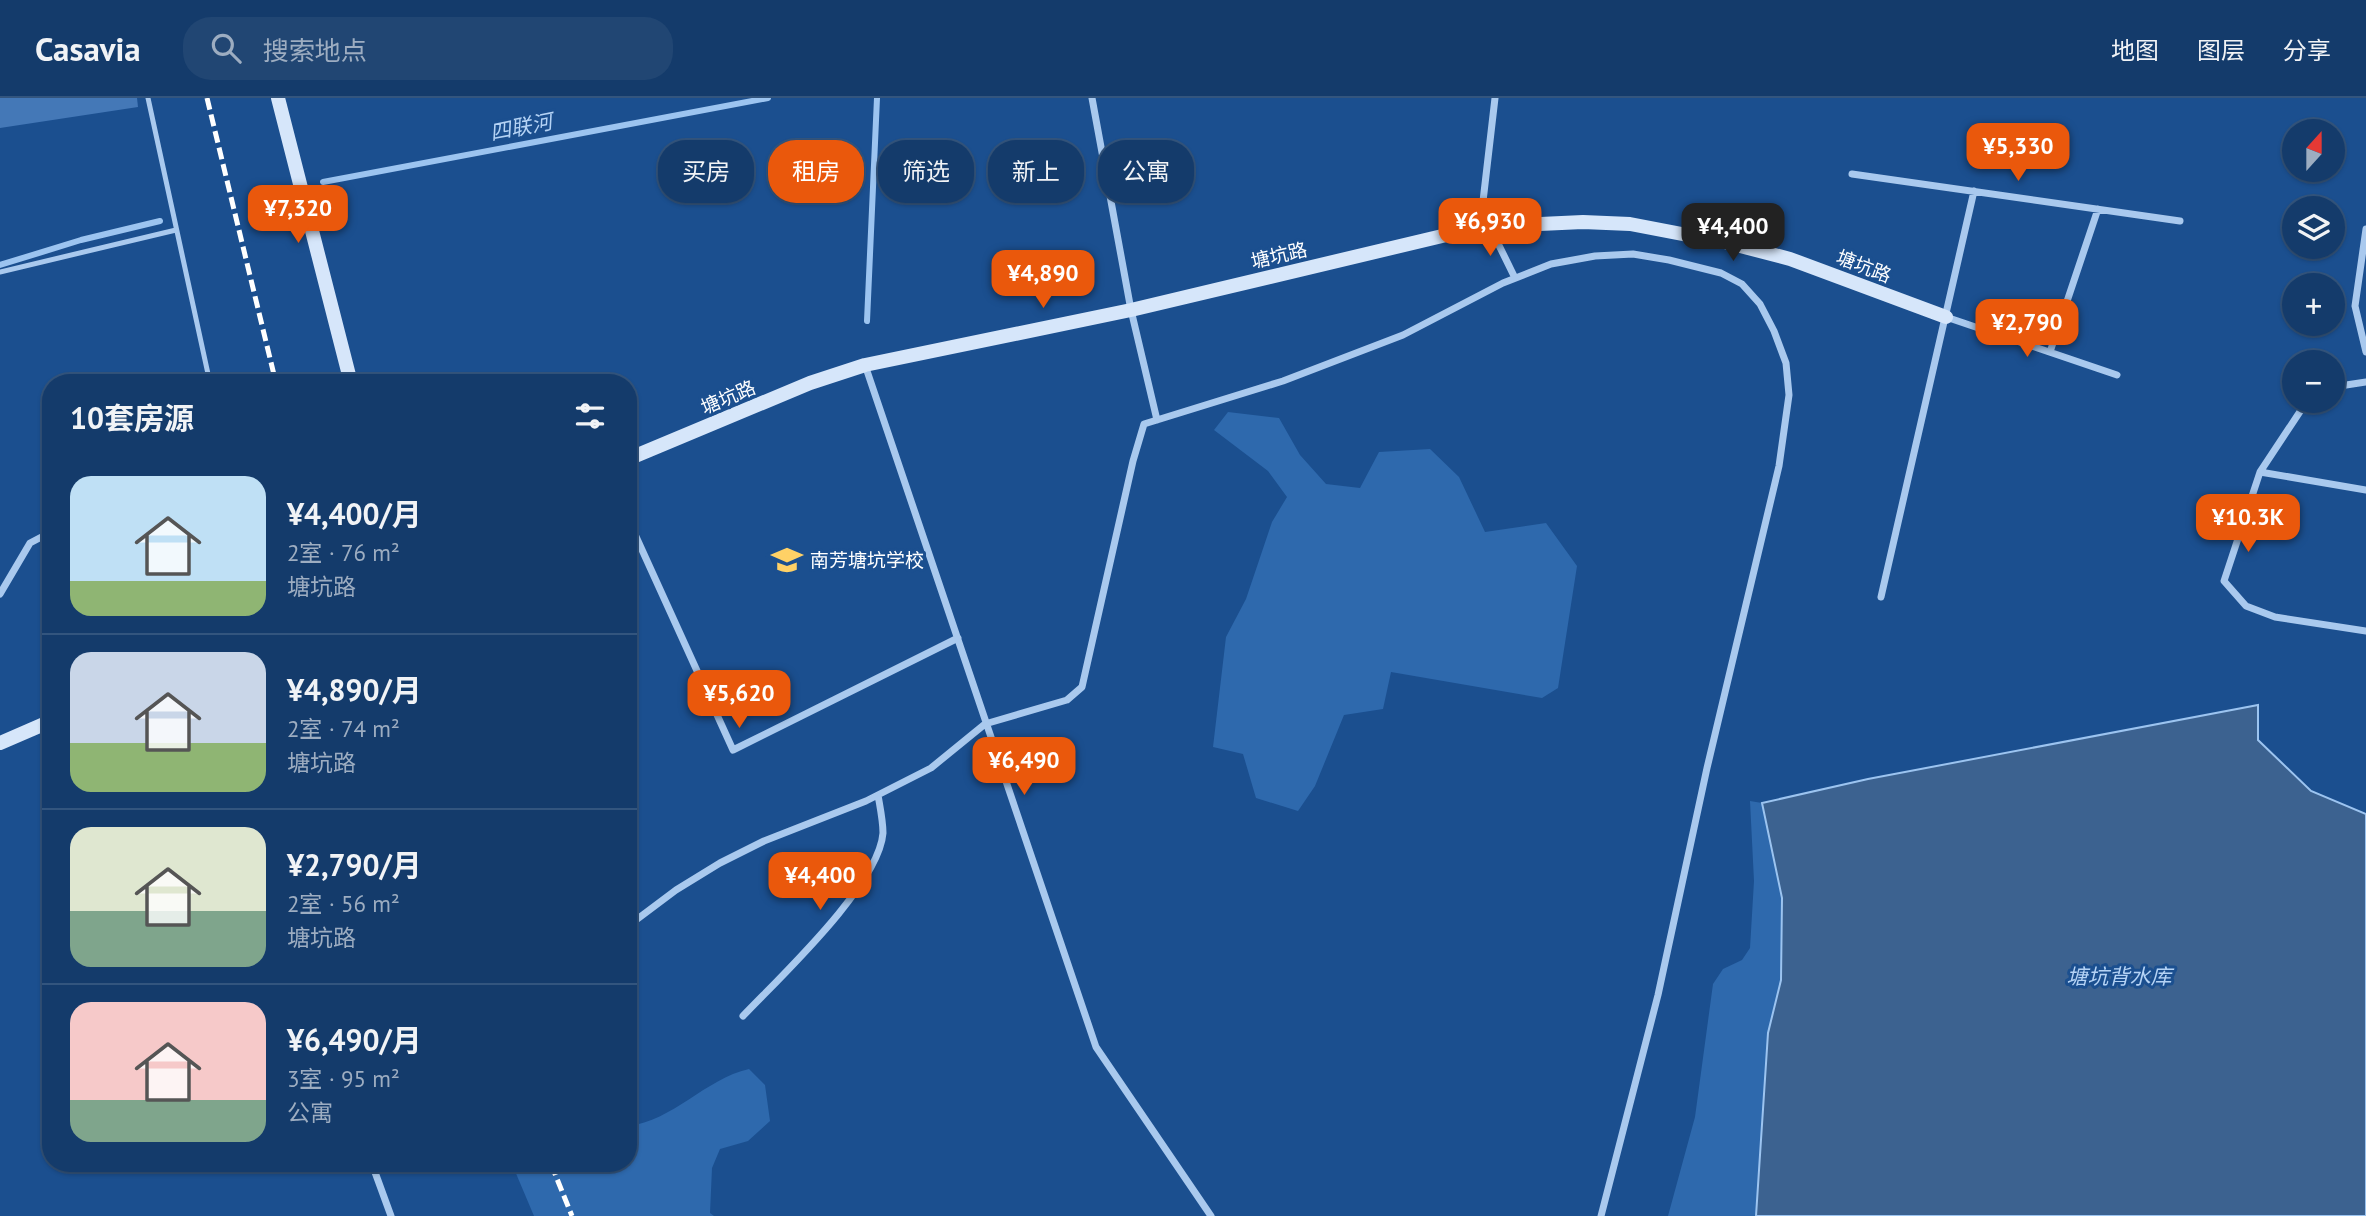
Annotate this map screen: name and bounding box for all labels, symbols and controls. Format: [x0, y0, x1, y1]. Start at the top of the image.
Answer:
search box [183, 17, 673, 80]
text: Casavia [35, 27, 141, 70]
icon: search [207, 29, 245, 67]
text: 搜索地点 [263, 34, 367, 67]
text: 地图 [2111, 35, 2159, 66]
text: 图层 [2197, 35, 2245, 66]
text: 分享 [2283, 35, 2331, 66]
water label: 四联河 [488, 107, 558, 146]
north arrow [2282, 119, 2345, 182]
map controls [2282, 119, 2345, 413]
pin: ¥5,330 [1961, 123, 2075, 183]
text: ¥5,330 [1982, 131, 2054, 160]
chip: 买房 [658, 140, 754, 203]
chip: 租房 [768, 140, 864, 203]
chip: 筛选 [878, 140, 974, 203]
chip: 新上 [988, 140, 1084, 203]
chip: 公寓 [1098, 140, 1194, 203]
pin: ¥7,320 [241, 186, 355, 245]
text: ¥7,320 [264, 193, 332, 222]
button: layers [2282, 196, 2345, 259]
pin: ¥6,930 [1433, 198, 1547, 258]
pin: ¥4,400 [1676, 204, 1790, 263]
text: ¥6,930 [1454, 206, 1526, 235]
text: ¥4,400 [1697, 211, 1769, 240]
street label: 塘坑路 [1249, 237, 1309, 273]
street label: 塘坑路 [1833, 245, 1895, 287]
pin: ¥4,890 [986, 250, 1100, 310]
text: ¥4,890 [1007, 258, 1079, 287]
button: + [2282, 273, 2345, 336]
pin: ¥2,790 [1970, 300, 2084, 359]
text: ¥2,790 [1991, 307, 2063, 336]
button: − [2282, 350, 2345, 413]
street label: 塘坑路 [697, 375, 759, 419]
icon: filters [571, 397, 609, 435]
text: 10套房源 [70, 398, 194, 437]
text: ¥4,400/月 [287, 494, 422, 533]
pin: ¥10.3K [2191, 494, 2305, 554]
text: ¥10.3K [2212, 502, 2284, 531]
icon: home [126, 504, 210, 588]
text: 2室 · 76 m² [287, 538, 400, 567]
school or university icon: 南芳塘坑学校 [770, 543, 804, 577]
place label: 南芳塘坑学校 [810, 548, 924, 572]
text: 塘坑路 [287, 572, 356, 601]
text: ¥4,890/月 [287, 670, 422, 709]
pin: ¥5,620 [682, 670, 796, 730]
text: ¥5,620 [703, 678, 775, 707]
icon: home [126, 680, 210, 764]
text: 2室 · 74 m² [287, 714, 400, 743]
pin: ¥6,490 [967, 738, 1081, 797]
text: ¥6,490 [988, 745, 1060, 774]
text: 塘坑路 [287, 748, 356, 777]
text: ¥2,790/月 [287, 845, 422, 884]
pin: ¥4,400 [763, 852, 877, 912]
icon: home [126, 855, 210, 939]
text: ¥4,400 [784, 860, 856, 889]
text: 2室 · 56 m² [287, 889, 400, 918]
text: 塘坑路 [287, 923, 356, 952]
water label: 塘坑背水库 [2067, 963, 2174, 990]
text: ¥6,490/月 [287, 1020, 422, 1059]
icon: home [126, 1030, 210, 1114]
text: 3室 · 95 m² [287, 1064, 400, 1093]
text: 公寓 [287, 1098, 333, 1127]

